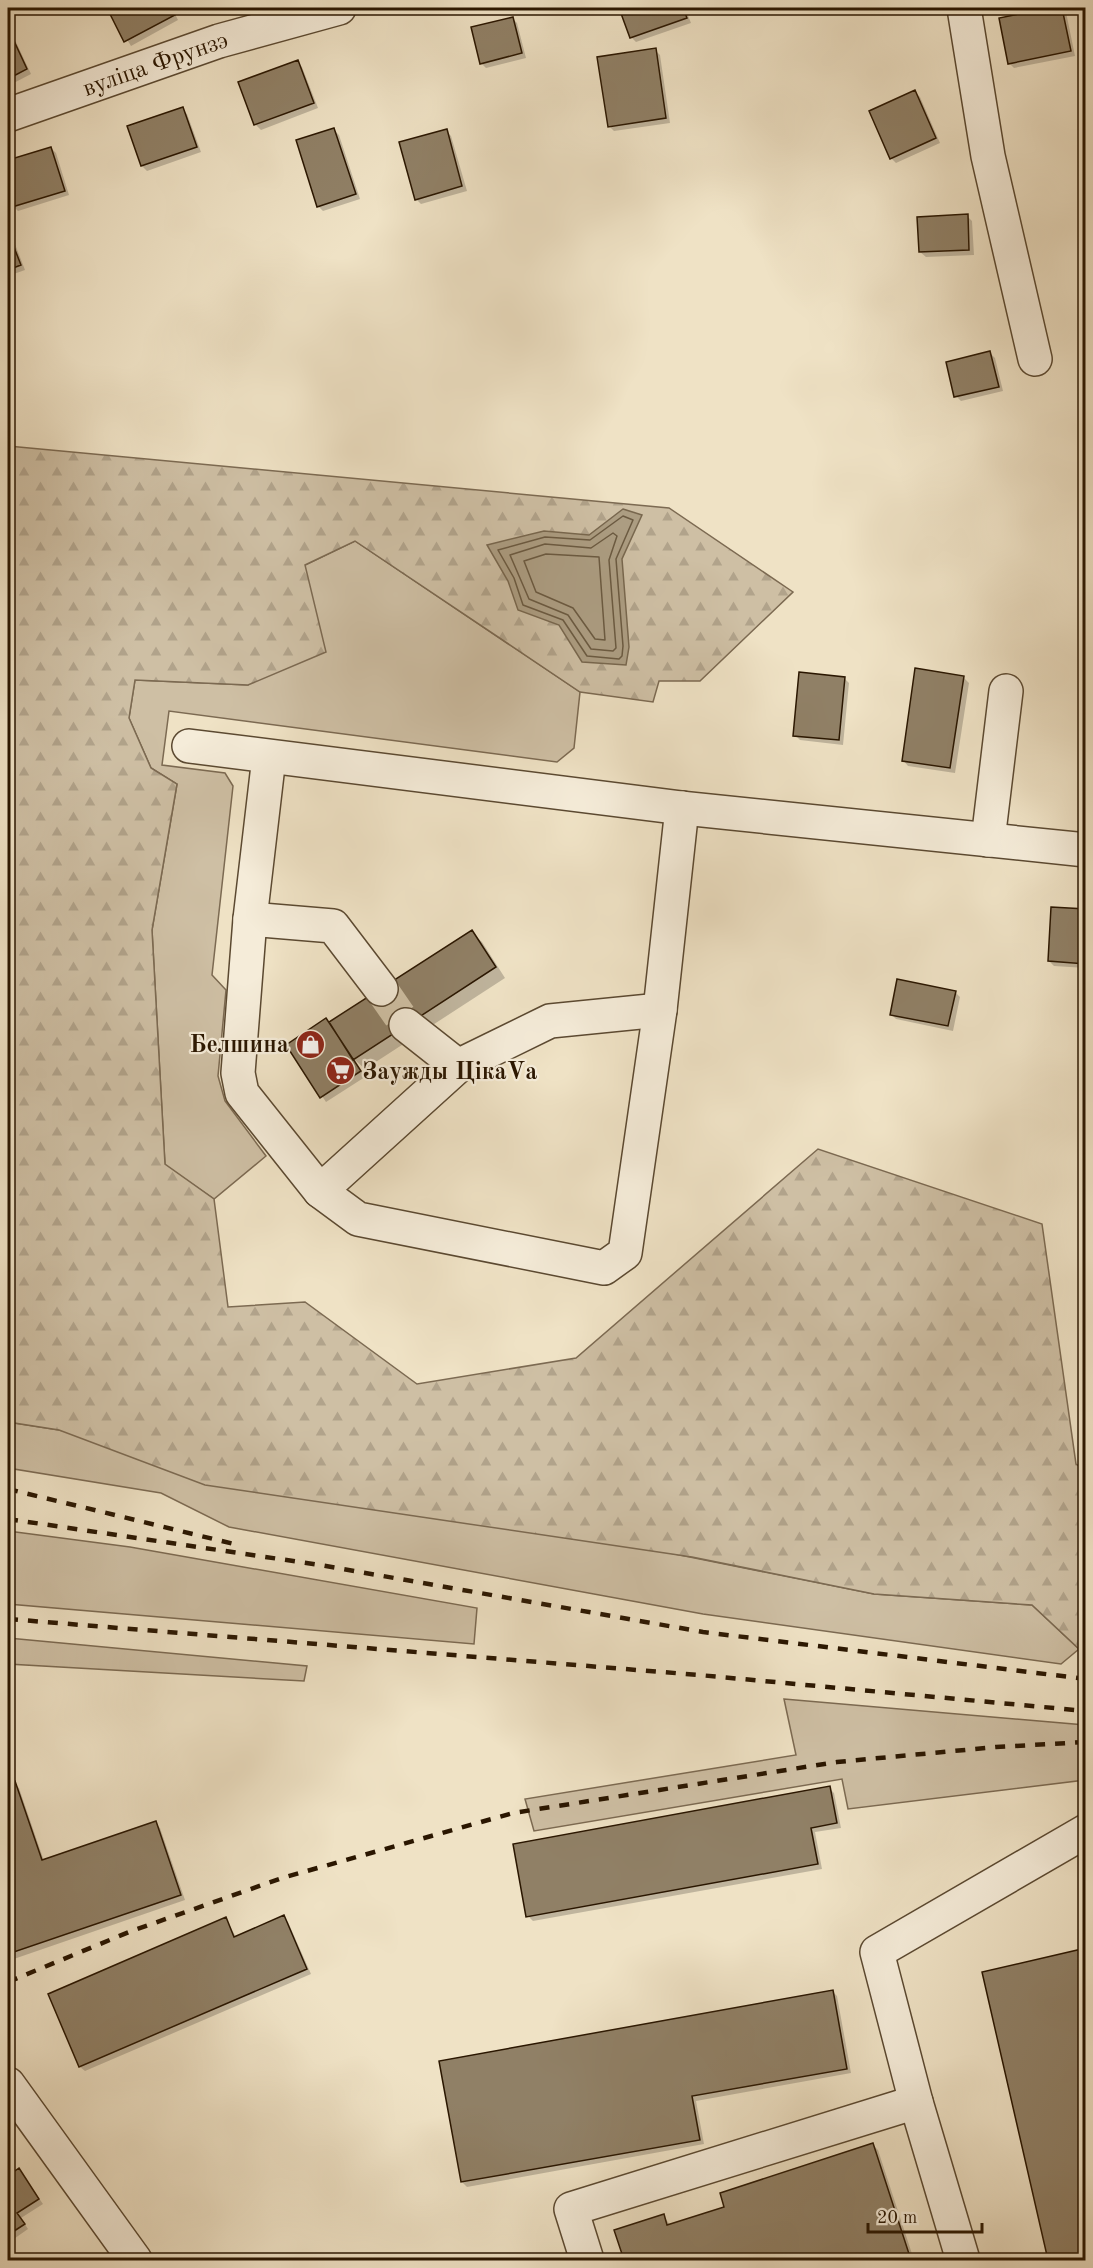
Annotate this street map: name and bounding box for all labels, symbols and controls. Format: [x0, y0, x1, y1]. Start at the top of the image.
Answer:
street label: вуліца Фрунзэ [80, 29, 231, 102]
shop icon: Белшина [294, 1028, 326, 1060]
place label: Белшина [189, 1034, 289, 1058]
supermarket icon: Заужды ЦікаVа [325, 1055, 357, 1087]
place label: Заужды ЦікаVа [362, 1061, 537, 1085]
scale bar [868, 2196, 982, 2234]
text: 20 m [877, 2209, 917, 2227]

